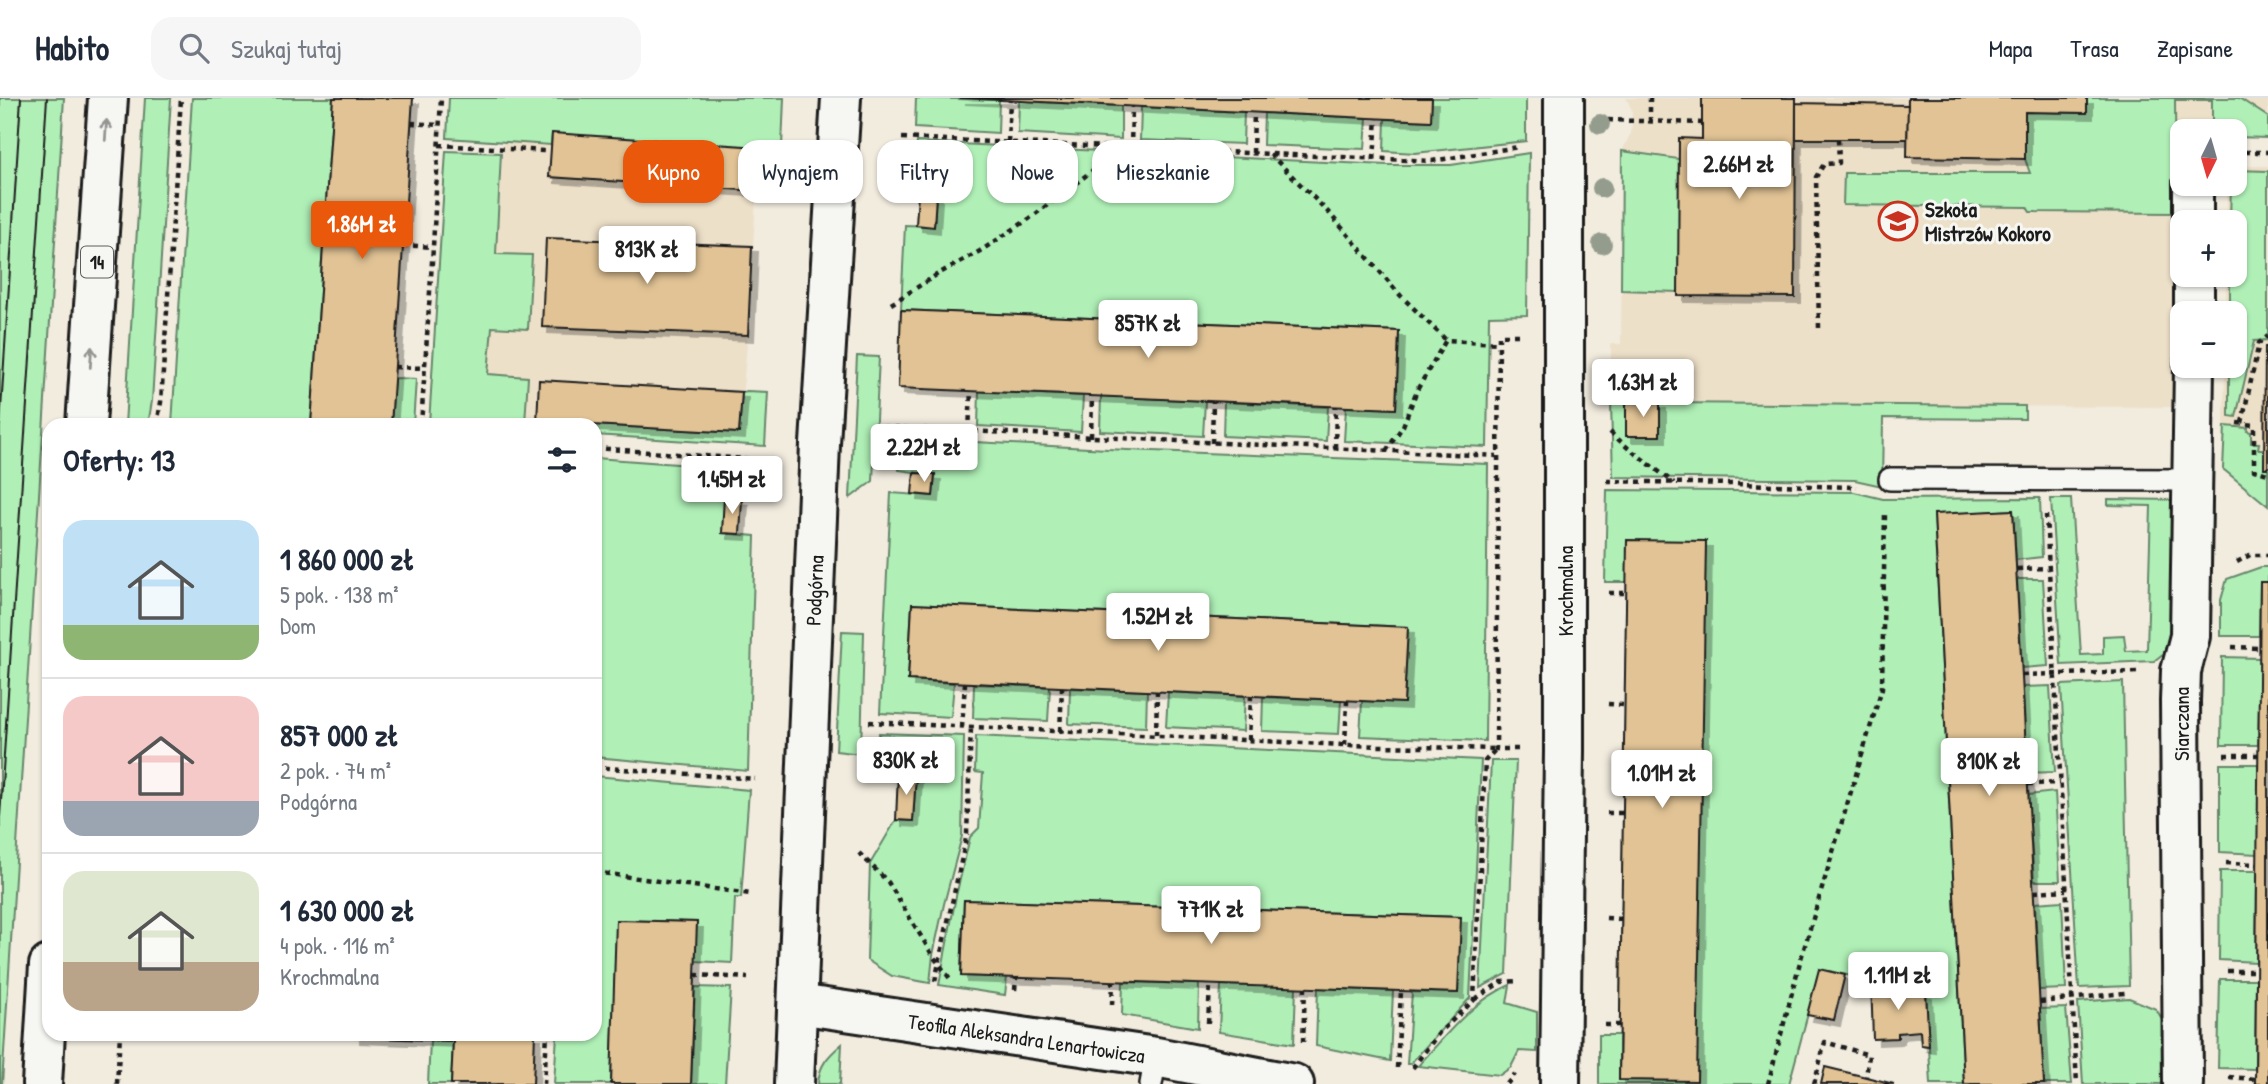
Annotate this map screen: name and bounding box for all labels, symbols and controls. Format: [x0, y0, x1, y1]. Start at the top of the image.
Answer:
search box [151, 17, 641, 80]
text: Habito [35, 26, 109, 70]
icon: search [175, 29, 213, 67]
text: Szukaj tutaj [231, 31, 342, 66]
text: Mapa [1989, 32, 2032, 64]
text: Trasa [2070, 32, 2119, 64]
text: Zapisane [2157, 32, 2233, 64]
one-way arrow [100, 119, 113, 142]
north arrow [2170, 119, 2247, 196]
map controls [2170, 119, 2247, 378]
chip: Kupno [623, 140, 724, 203]
chip: Wynajem [738, 140, 863, 203]
chip: Filtry [877, 140, 973, 203]
chip: Nowe [987, 140, 1078, 203]
chip: Mieszkanie [1092, 140, 1234, 203]
pin: 2.66M zł [1667, 141, 1811, 201]
text: 2.66M zł [1703, 148, 1775, 179]
place label: Szkoła Mistrzów Kokoro [1925, 195, 2051, 248]
school or university icon: Szkoła Mistrzów Kokoro [1877, 200, 1919, 242]
pin: 1.86M zł [290, 202, 434, 261]
text: 1.86M zł [327, 208, 397, 239]
button: + [2170, 210, 2247, 287]
pin: 813K zł [582, 226, 712, 286]
text: 813K zł [615, 233, 679, 264]
road number: 14 [81, 246, 113, 278]
pin: 857K zł [1083, 300, 1213, 360]
button: − [2170, 301, 2247, 378]
text: 857K zł [1115, 307, 1181, 338]
one-way arrow [85, 346, 98, 369]
pin: 1.63M zł [1571, 360, 1715, 419]
text: 1.63M zł [1608, 366, 1678, 397]
pin: 2.22M zł [852, 424, 996, 484]
text: 2.22M zł [887, 431, 961, 462]
text: Oferty: 13 [63, 440, 175, 480]
icon: filters [543, 441, 581, 479]
pin: 1.45M zł [660, 456, 804, 516]
text: 1.45M zł [697, 463, 767, 494]
text: 1 860 000 zł [280, 539, 415, 579]
street label: Krochmalna [1551, 546, 1580, 636]
icon: home [119, 548, 203, 632]
street label: Podgórna [798, 555, 830, 626]
text: 5 pok. · 138 m² [280, 579, 399, 610]
pin: 1.52M zł [1086, 594, 1230, 653]
text: 1.52M zł [1122, 600, 1194, 631]
text: Dom [280, 610, 316, 641]
street label: Siarczana [2167, 687, 2196, 761]
text: 857 000 zł [280, 715, 399, 755]
icon: home [119, 724, 203, 808]
pin: 830K zł [841, 738, 971, 797]
pin: 810K zł [1924, 738, 2054, 798]
text: 830K zł [873, 744, 939, 775]
text: 810K zł [1957, 745, 2021, 776]
pin: 1.01M zł [1590, 750, 1734, 810]
text: 2 pok. · 74 m² [280, 755, 391, 786]
text: 1.01M zł [1627, 757, 1697, 788]
text: Podgórna [280, 786, 357, 817]
pin: 771K zł [1146, 886, 1276, 946]
text: 1 630 000 zł [280, 890, 415, 930]
text: 771K zł [1177, 893, 1245, 924]
icon: home [119, 899, 203, 983]
text: 4 pok. · 116 m² [280, 930, 395, 961]
pin: 1.11M zł [1826, 953, 1970, 1012]
text: 1.11M zł [1864, 959, 1932, 990]
text: Krochmalna [280, 961, 379, 992]
street label: Teofila Aleksandra Lenartowicza [906, 1006, 1147, 1070]

